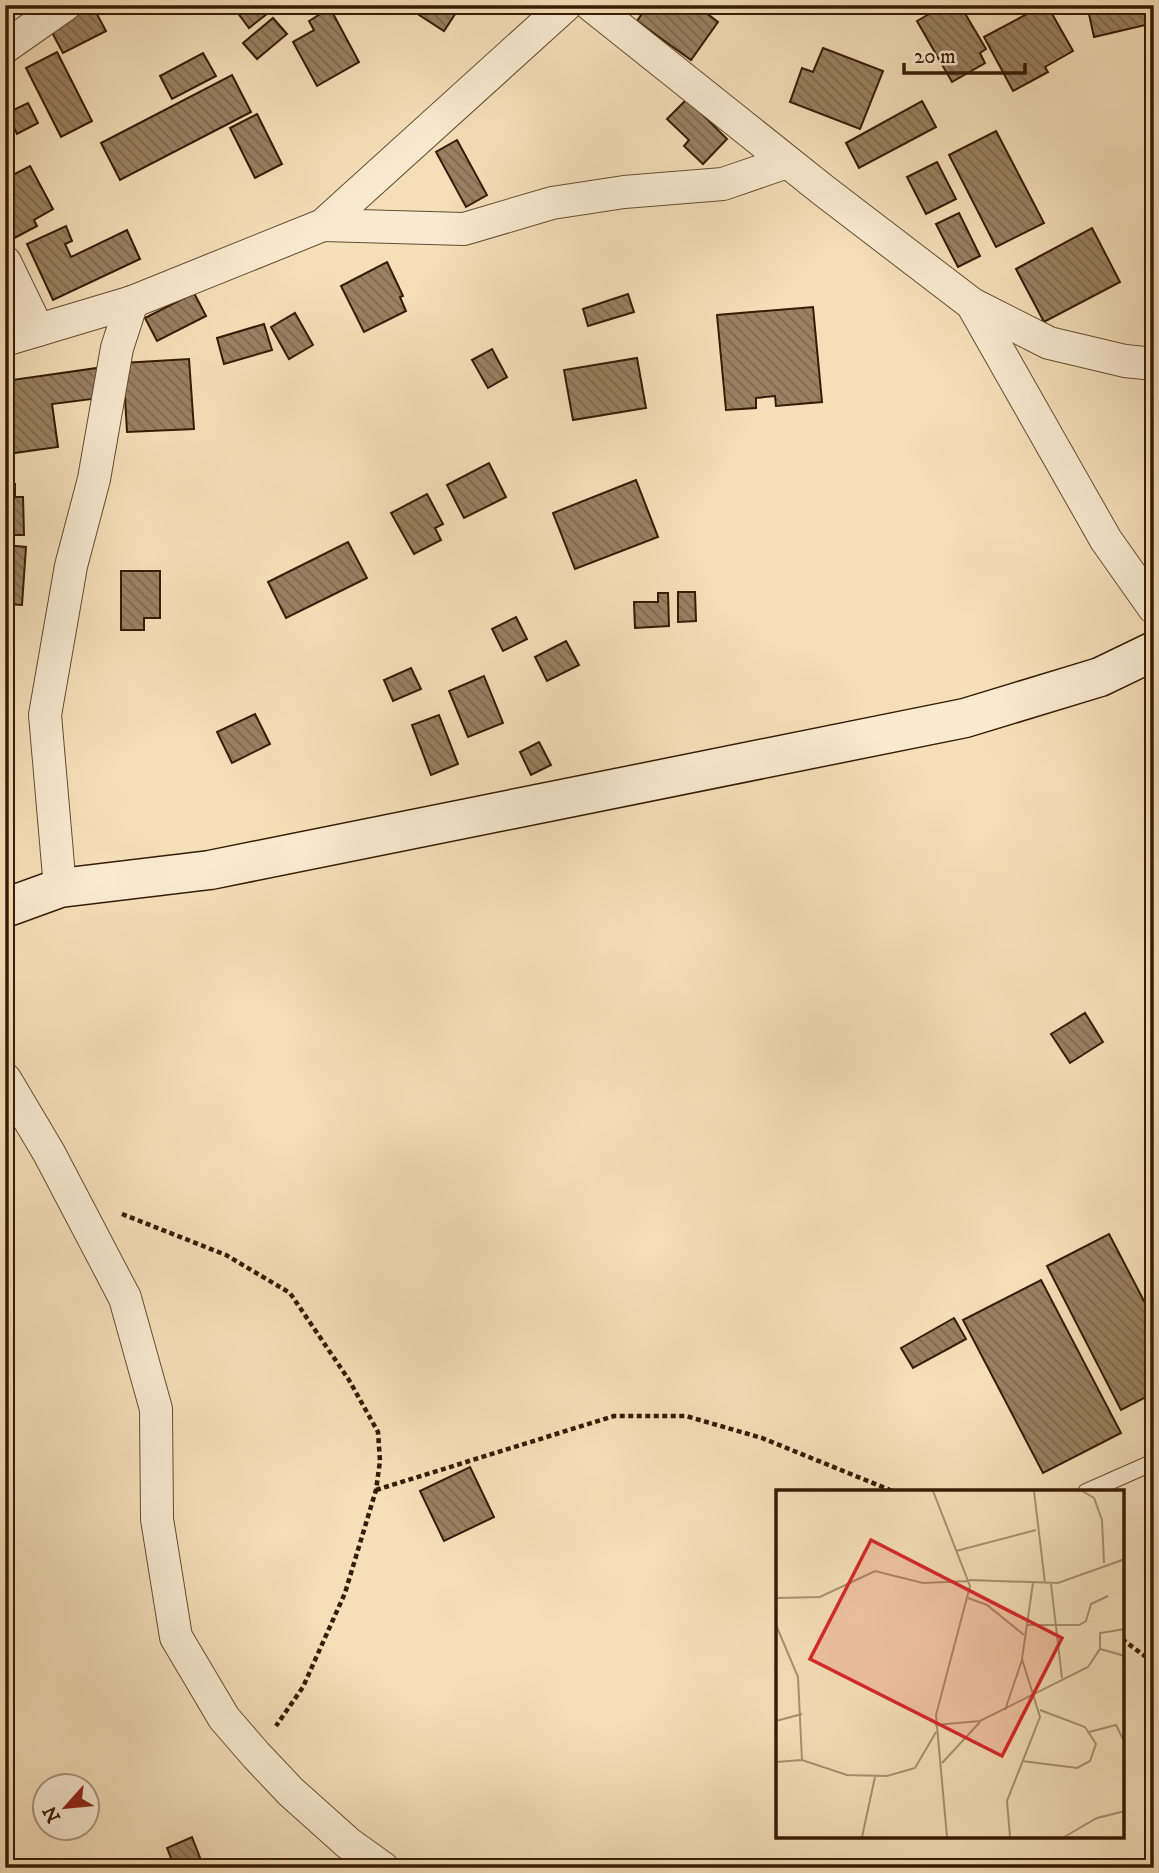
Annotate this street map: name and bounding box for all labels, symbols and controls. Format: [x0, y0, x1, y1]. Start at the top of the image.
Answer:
scale bar [904, 32, 1024, 76]
text: 20 m [914, 44, 956, 70]
inset map [776, 1490, 1124, 1838]
north arrow [32, 1772, 102, 1842]
text: N [38, 1802, 66, 1826]

